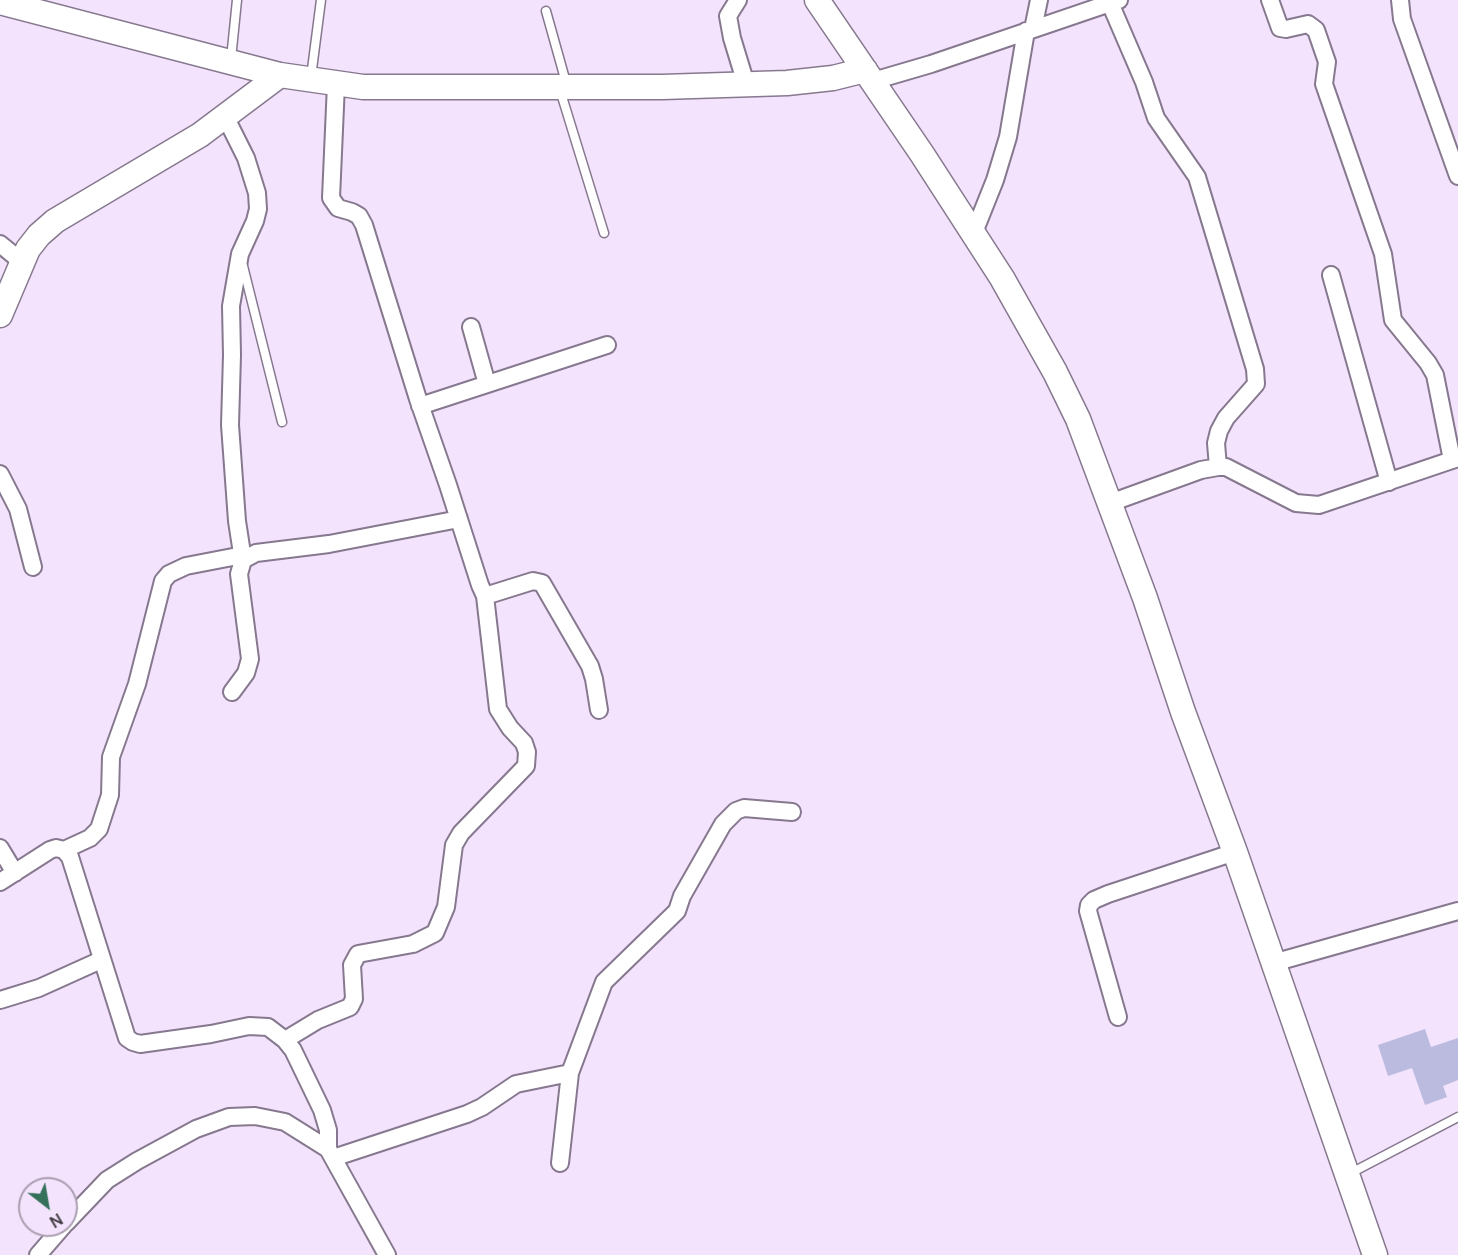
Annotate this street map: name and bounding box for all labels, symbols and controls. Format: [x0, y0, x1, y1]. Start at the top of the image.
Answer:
north arrow [18, 1177, 78, 1237]
text: N [46, 1208, 67, 1233]

